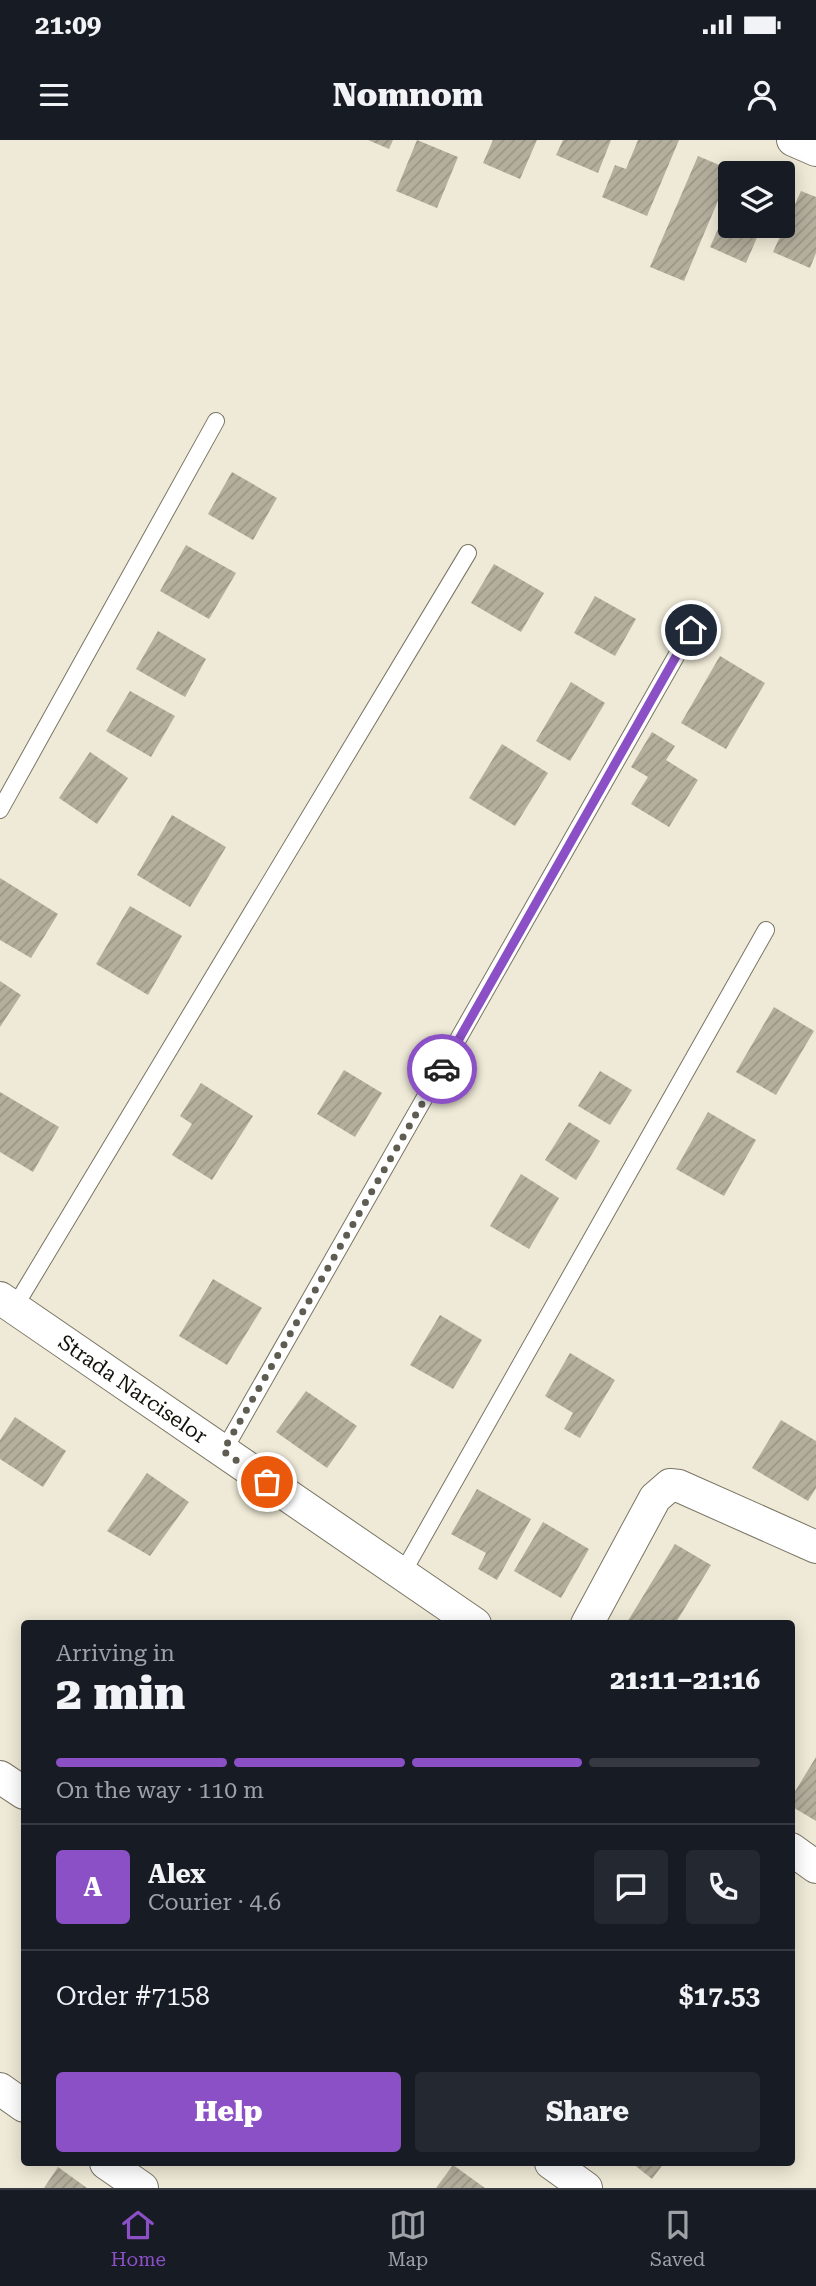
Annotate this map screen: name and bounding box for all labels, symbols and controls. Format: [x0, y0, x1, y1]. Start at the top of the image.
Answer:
text: 21:09 [35, 10, 101, 40]
icon: menu [35, 76, 73, 114]
text: Nomnom [333, 76, 483, 114]
icon: person [743, 76, 781, 114]
map controls [718, 161, 795, 238]
button: layers [718, 161, 795, 238]
pin [661, 600, 721, 660]
icon: home [672, 611, 710, 649]
courier [407, 1034, 477, 1104]
icon: car [423, 1050, 461, 1088]
street label: Strada Narciselor [54, 1330, 212, 1449]
pin [237, 1452, 297, 1512]
icon: bag [248, 1463, 286, 1501]
text: Arriving in [56, 1640, 175, 1667]
text: 21:11–21:16 [610, 1665, 760, 1695]
text: 2 min [56, 1666, 185, 1720]
text: On the way · 110 m [56, 1777, 264, 1804]
button: chat [594, 1850, 668, 1924]
button: phone [686, 1850, 760, 1924]
text: Alex [148, 1859, 206, 1889]
text: A [84, 1872, 102, 1902]
text: Courier · 4.6 [148, 1889, 281, 1916]
text: Order #7158 [56, 1981, 210, 2011]
text: $17.53 [679, 1981, 760, 2011]
button: Help [56, 2072, 401, 2152]
button: Share [415, 2072, 760, 2152]
tab: Home [111, 2206, 166, 2271]
tab: Map [388, 2206, 428, 2271]
tab: Saved [650, 2206, 705, 2271]

